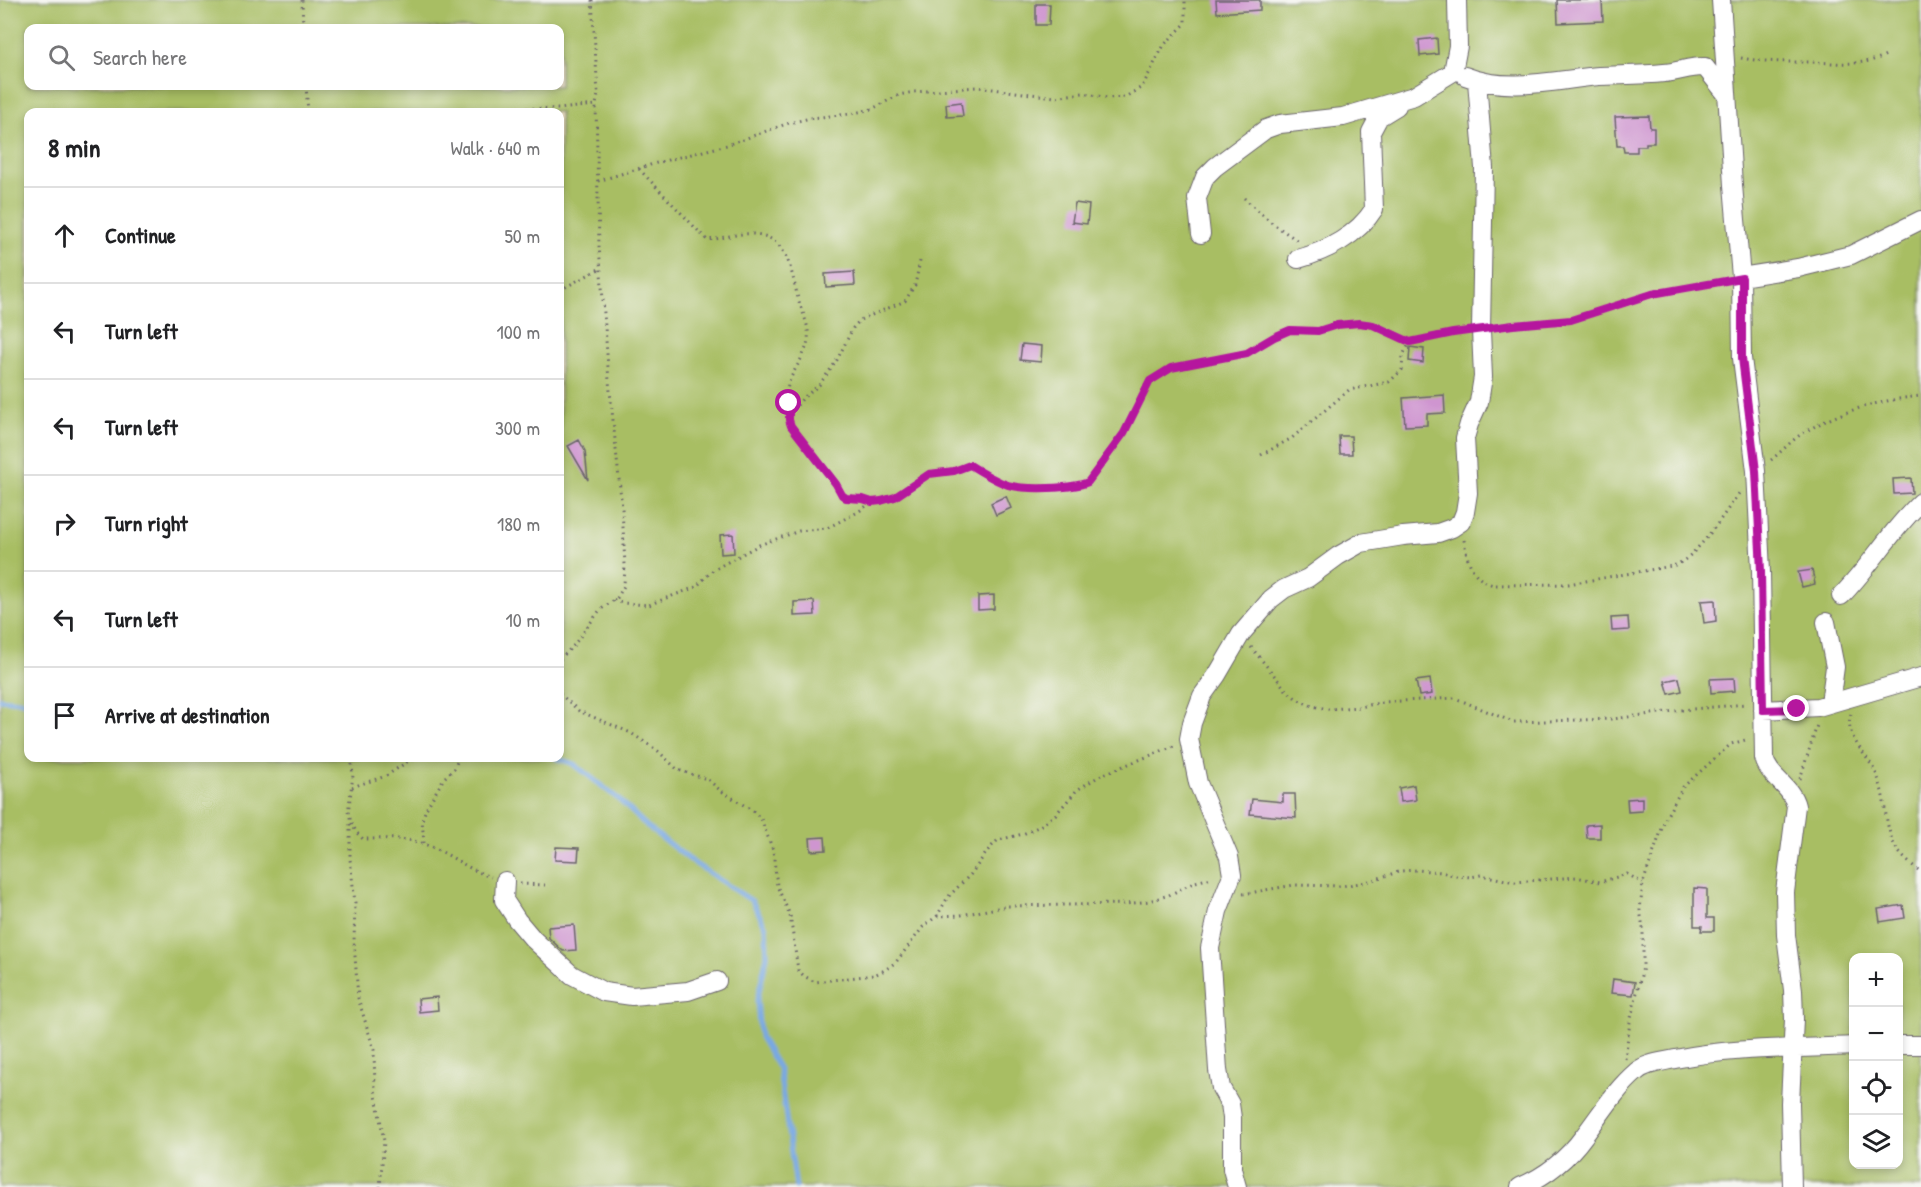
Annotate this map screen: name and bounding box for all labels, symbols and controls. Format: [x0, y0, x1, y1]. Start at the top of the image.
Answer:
search box [24, 24, 564, 90]
icon: search [45, 41, 78, 74]
text: Search here [93, 42, 187, 72]
text: 8 min [48, 130, 101, 165]
text: Walk · 640 m [450, 134, 540, 161]
icon: ahead [48, 219, 81, 252]
text: Continue [105, 220, 176, 250]
text: 50 m [504, 222, 540, 249]
icon: left [48, 315, 81, 348]
text: Turn left [105, 316, 178, 346]
text: 100 m [497, 318, 540, 345]
route start [775, 389, 801, 415]
icon: left [48, 411, 81, 444]
text: Turn left [105, 412, 178, 442]
text: 300 m [495, 414, 540, 441]
icon: right [48, 507, 81, 540]
text: Turn right [105, 508, 188, 538]
text: 180 m [497, 510, 540, 537]
icon: left [48, 603, 81, 636]
text: Turn left [105, 604, 178, 634]
text: 10 m [506, 606, 540, 633]
route end [1783, 695, 1809, 721]
icon: arrive [48, 699, 81, 732]
text: Arrive at destination [105, 700, 270, 730]
map controls [1849, 953, 1903, 1169]
button: + [1849, 953, 1903, 1007]
button: − [1849, 1007, 1903, 1061]
button: locate [1849, 1061, 1903, 1115]
button: layers [1849, 1115, 1903, 1169]

